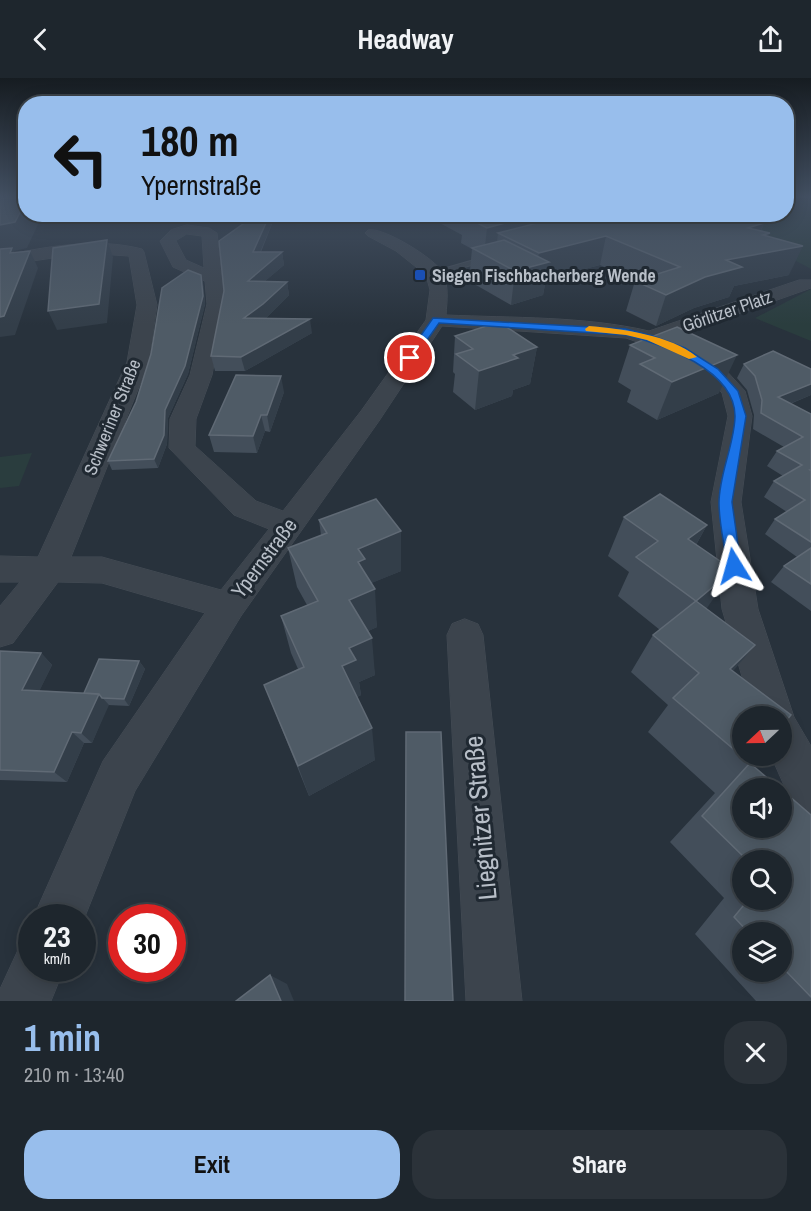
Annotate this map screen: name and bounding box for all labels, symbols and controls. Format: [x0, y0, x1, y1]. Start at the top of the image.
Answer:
text: Headway [358, 21, 454, 57]
icon: back [24, 23, 57, 56]
icon: share [754, 23, 787, 56]
text: 180 m [141, 113, 239, 169]
icon: left [42, 120, 120, 198]
text: Ypernstraße [141, 167, 261, 203]
place label: Siegen Fischbacherberg Wende [432, 263, 656, 288]
marker: Siegen Fischbacherberg Wende [413, 268, 427, 282]
street label: Görlitzer Platz [679, 284, 775, 338]
pin [384, 332, 435, 383]
icon: arrive [393, 341, 426, 374]
street label: Schweriner Straße [77, 355, 147, 479]
street label: Ypernstraße [224, 512, 304, 604]
position arrow [702, 534, 766, 598]
north arrow [732, 706, 792, 766]
map controls [732, 706, 792, 982]
street label: Liegnitzer Straße [455, 734, 505, 902]
button: sound [732, 778, 792, 838]
button: search [732, 850, 792, 910]
speed limit sign: 30 [108, 904, 186, 982]
text: 23 [43, 916, 71, 956]
button: layers [732, 922, 792, 982]
text: km/h [44, 948, 70, 969]
text: 1 min [24, 1014, 101, 1062]
button: close [724, 1021, 787, 1084]
text: 210 m · 13:40 [24, 1061, 124, 1088]
button: Exit [24, 1130, 400, 1199]
button: Share [412, 1130, 787, 1199]

